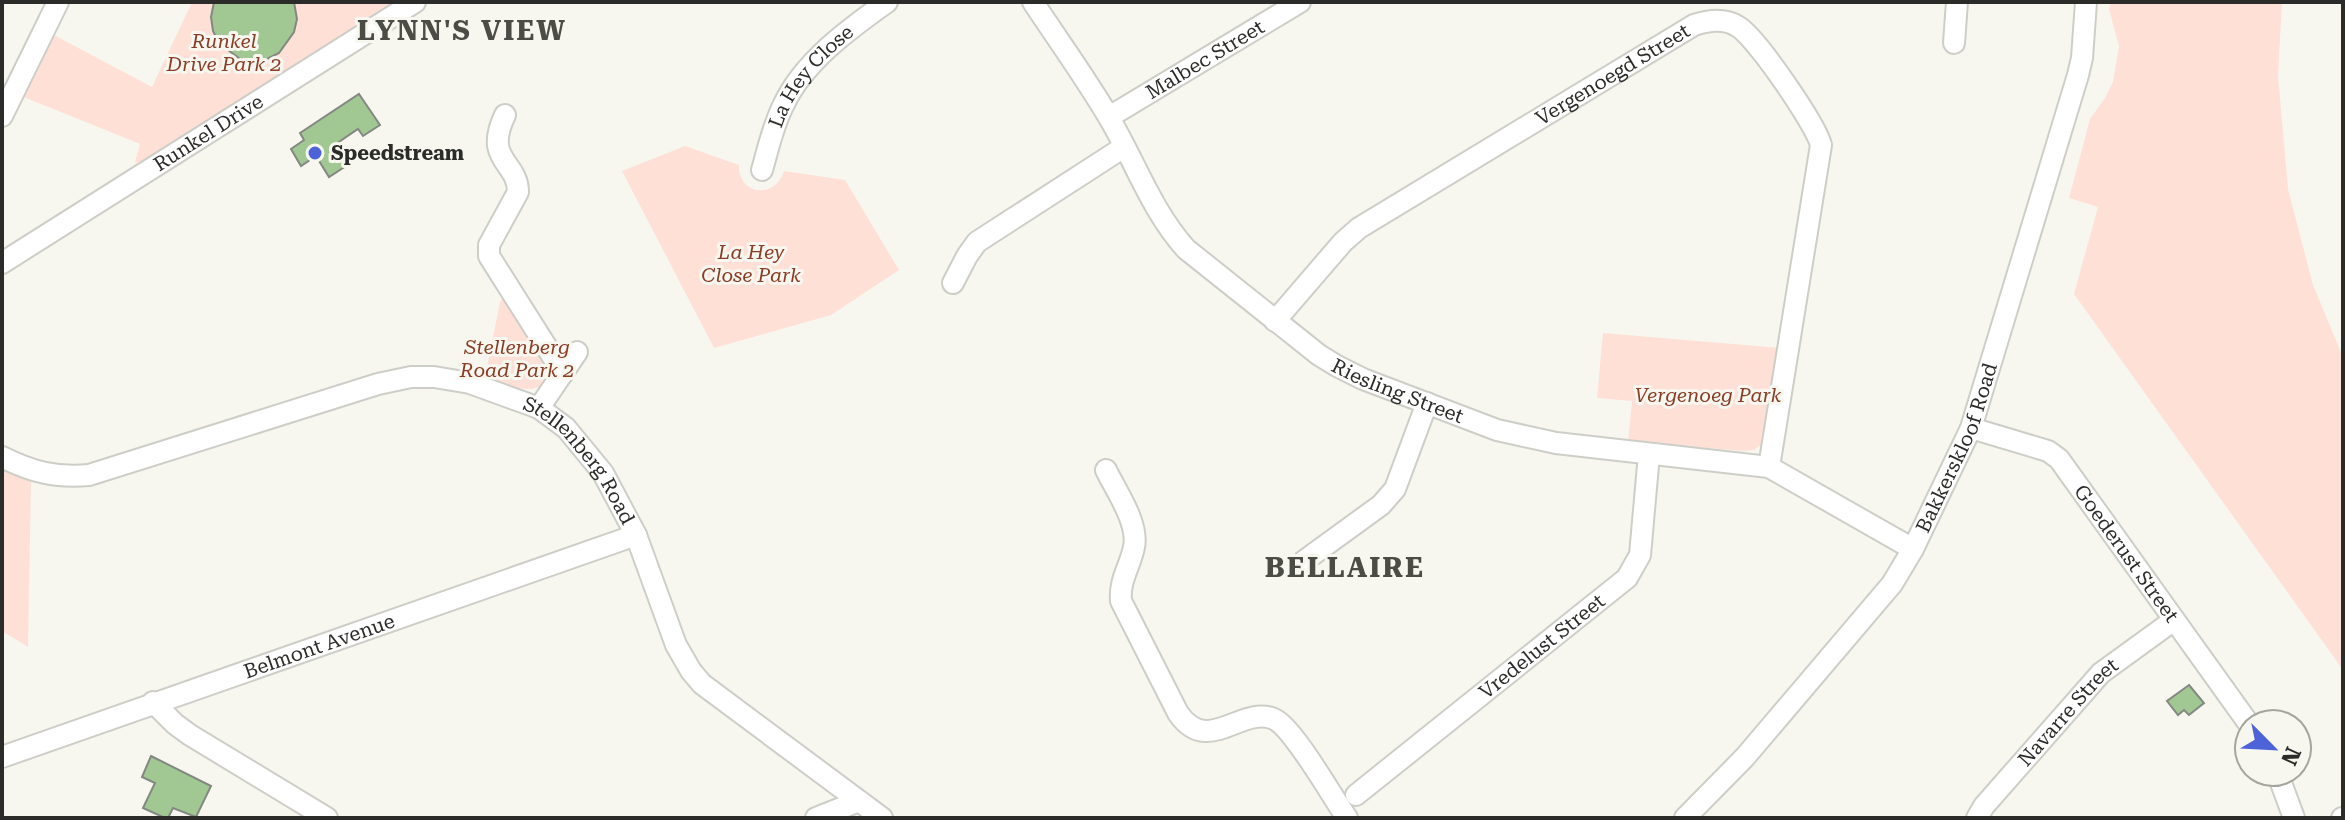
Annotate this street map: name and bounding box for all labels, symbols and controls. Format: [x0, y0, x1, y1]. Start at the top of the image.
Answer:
district label: LYNN'S VIEW [357, 14, 567, 47]
street label: Malbec Street [1142, 14, 1269, 104]
street label: Vergenoegd Street [1531, 18, 1694, 130]
street label: La Hey Close [763, 19, 858, 131]
park label: Runkel Drive Park 2 [166, 29, 281, 76]
street label: Runkel Drive [149, 89, 268, 176]
place label: Speedstream [331, 141, 464, 165]
marker: Speedstream [306, 144, 324, 162]
park label: La Hey Close Park [701, 240, 801, 287]
park label: Stellenberg Road Park 2 [459, 335, 574, 382]
street label: Riesling Street [1328, 353, 1468, 428]
street label: Bakkerskloof Road [1911, 360, 2002, 536]
park label: Vergenoeg Park [1635, 383, 1781, 407]
street label: Stellenberg Road [520, 391, 640, 528]
street label: Goederust Street [2069, 480, 2184, 627]
district label: BELLAIRE [1265, 551, 1425, 584]
street label: Vredelust Street [1474, 588, 1610, 704]
street label: Belmont Avenue [241, 608, 398, 683]
street label: Navarre Street [2013, 652, 2123, 771]
north arrow [2233, 708, 2313, 788]
text: N [2276, 743, 2306, 769]

